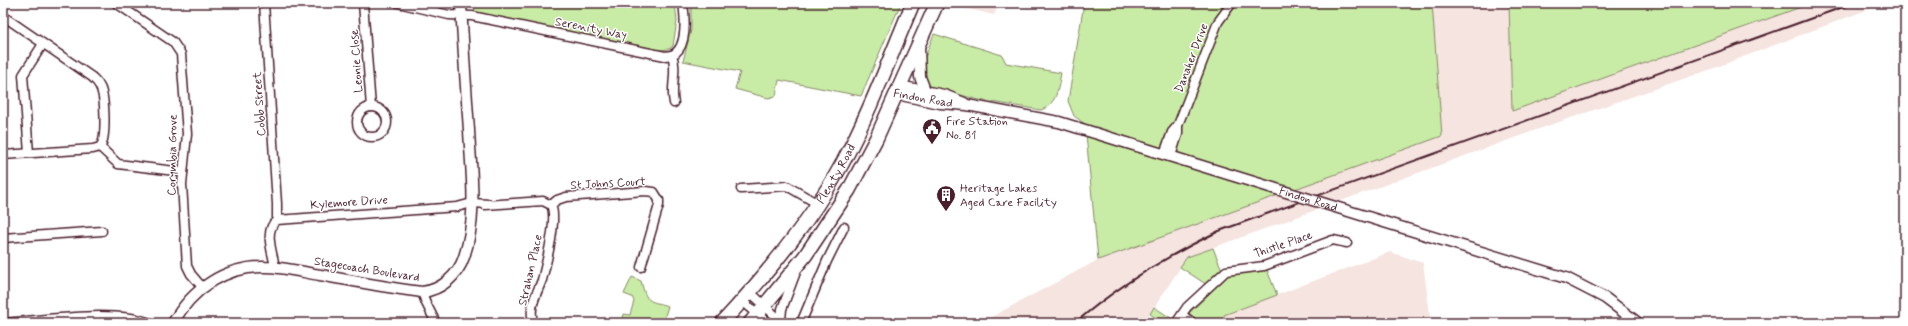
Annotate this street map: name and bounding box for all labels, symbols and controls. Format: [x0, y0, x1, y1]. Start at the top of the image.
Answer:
street label: Serenity Way [553, 14, 628, 44]
street label: Danaher Drive [1171, 21, 1213, 95]
street label: Leonie Close [347, 28, 367, 93]
street label: Cobb Street [250, 71, 270, 137]
street label: Findon Road [892, 86, 954, 112]
street label: Corymbia Grove [164, 114, 182, 196]
place label: Fire Station No. 81 [946, 114, 1008, 144]
public building icon: Fire Station No. 81 [921, 117, 943, 145]
street label: Plenty Road [813, 142, 860, 207]
street label: St Johns Court [570, 174, 646, 194]
place label: Heritage Lakes Aged Care Facility [960, 181, 1057, 211]
street label: Findon Road [1277, 183, 1339, 216]
building icon: Heritage Lakes Aged Care Facility [935, 184, 957, 212]
street label: Kylemore Drive [310, 192, 388, 214]
street label: Thistle Place [1252, 227, 1315, 262]
street label: Strahan Place [515, 233, 547, 307]
street label: Stagecoach Boulevard [313, 254, 421, 286]

